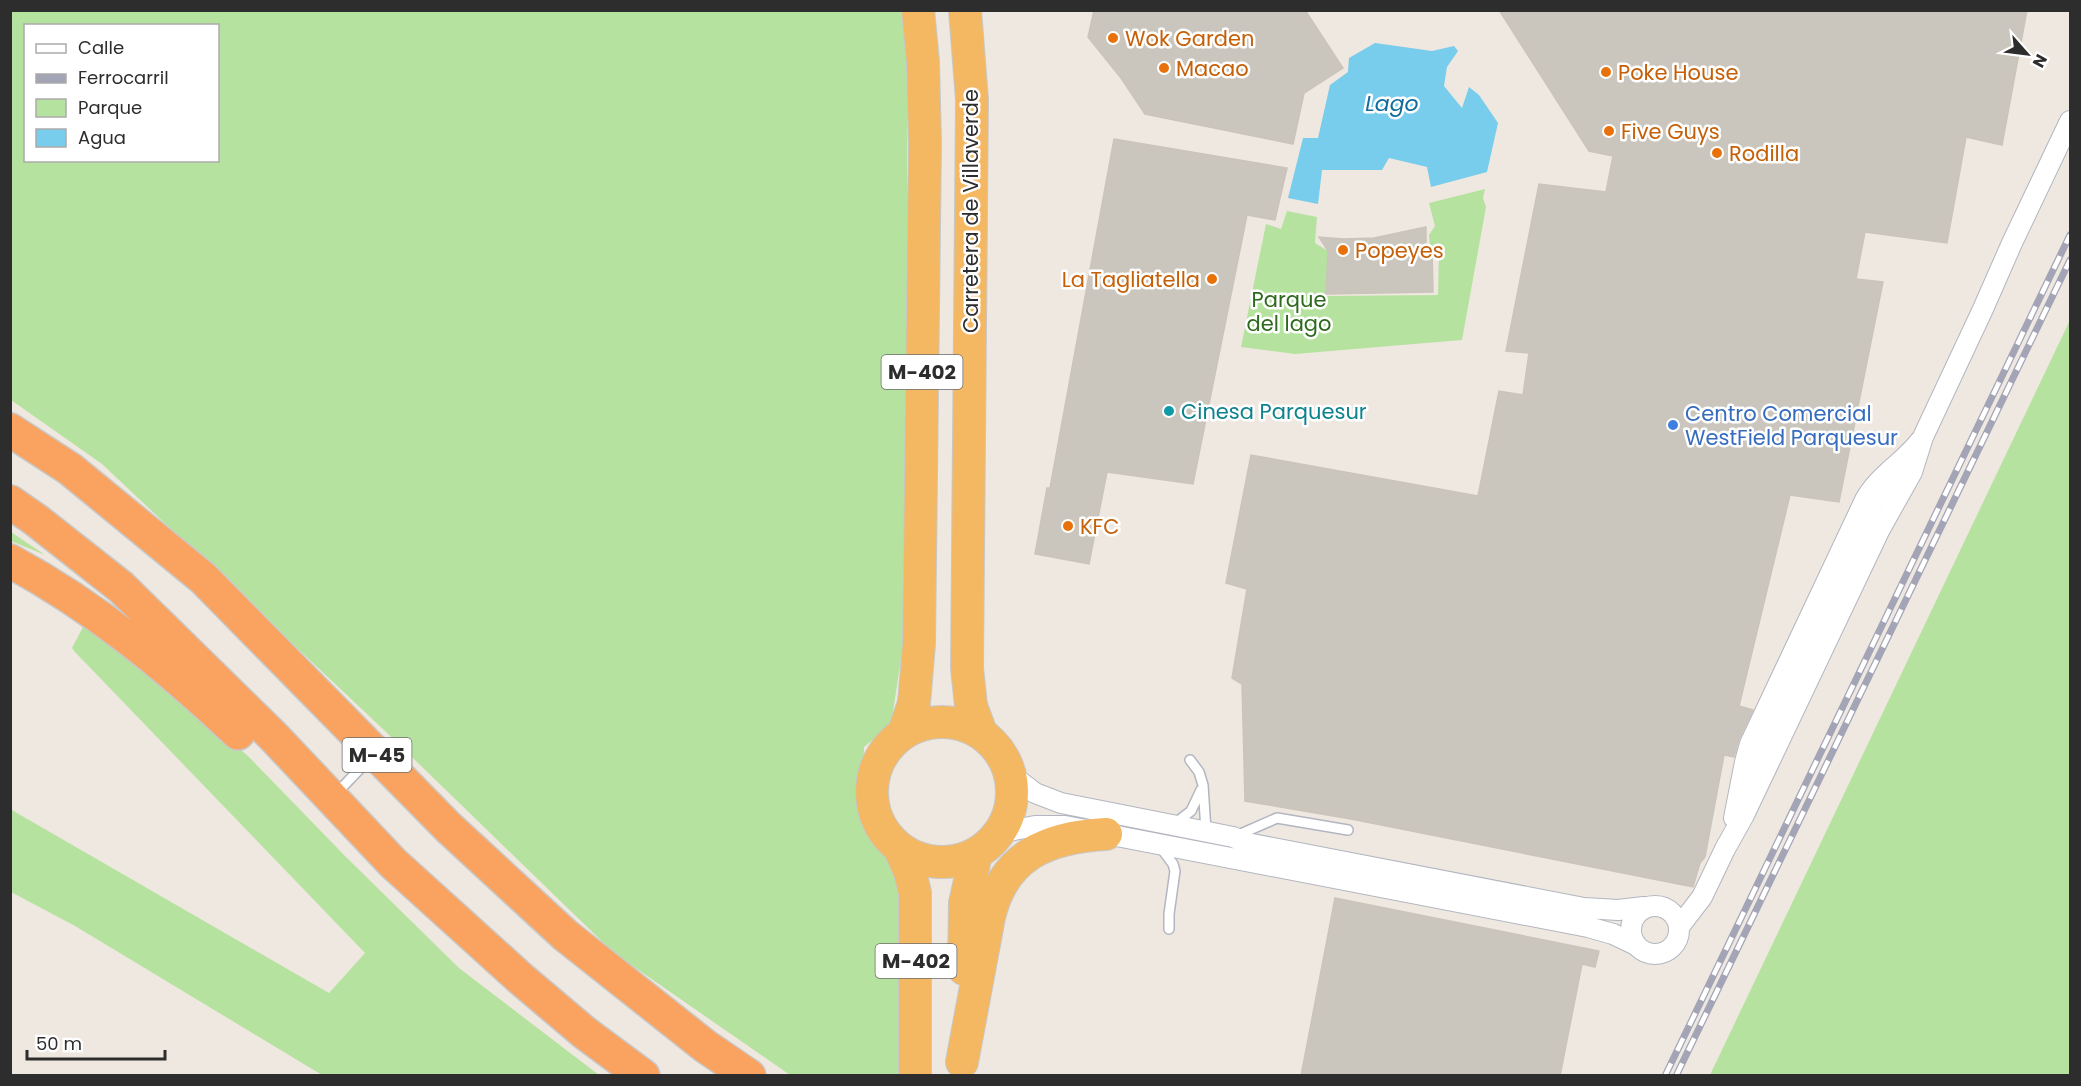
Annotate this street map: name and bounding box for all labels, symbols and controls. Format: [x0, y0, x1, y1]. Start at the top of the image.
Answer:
legend [24, 24, 219, 162]
place label: Wok Garden [1125, 24, 1254, 53]
north arrow [1997, 24, 2057, 84]
marker: Wok Garden [1106, 31, 1120, 45]
text: Calle [78, 35, 124, 60]
text: N [2027, 50, 2053, 72]
place label: Macao [1176, 54, 1249, 83]
place label: Poke House [1618, 58, 1738, 87]
marker: Macao [1157, 61, 1171, 75]
text: Ferrocarril [78, 65, 169, 90]
marker: Poke House [1599, 65, 1613, 79]
water label: Lago [1365, 88, 1419, 119]
street label: Carretera de Villaverde [956, 89, 985, 333]
text: Parque [78, 95, 142, 120]
place label: Five Guys [1621, 117, 1720, 146]
marker: Five Guys [1602, 124, 1616, 138]
text: Agua [78, 125, 126, 150]
place label: Rodilla [1729, 139, 1799, 168]
marker: Rodilla [1710, 146, 1724, 160]
place label: Popeyes [1355, 236, 1444, 265]
marker: Popeyes [1336, 243, 1350, 257]
place label: La Tagliatella [1062, 265, 1200, 294]
marker: La Tagliatella [1205, 272, 1219, 286]
park label: Parque del lago [1247, 285, 1332, 338]
road number: M-402 [882, 355, 962, 389]
place label: Cinesa Parquesur [1181, 397, 1367, 426]
place label: Centro Comercial WestField Parquesur [1685, 399, 1898, 452]
marker: Cinesa Parquesur [1162, 404, 1176, 418]
marker: Centro Comercial WestField Parquesur [1666, 418, 1680, 432]
place label: KFC [1080, 512, 1119, 541]
marker: KFC [1061, 519, 1075, 533]
road number: M-45 [342, 738, 412, 772]
road number: M-402 [876, 944, 956, 978]
scale bar [27, 1023, 165, 1061]
text: 50 m [36, 1031, 82, 1056]

